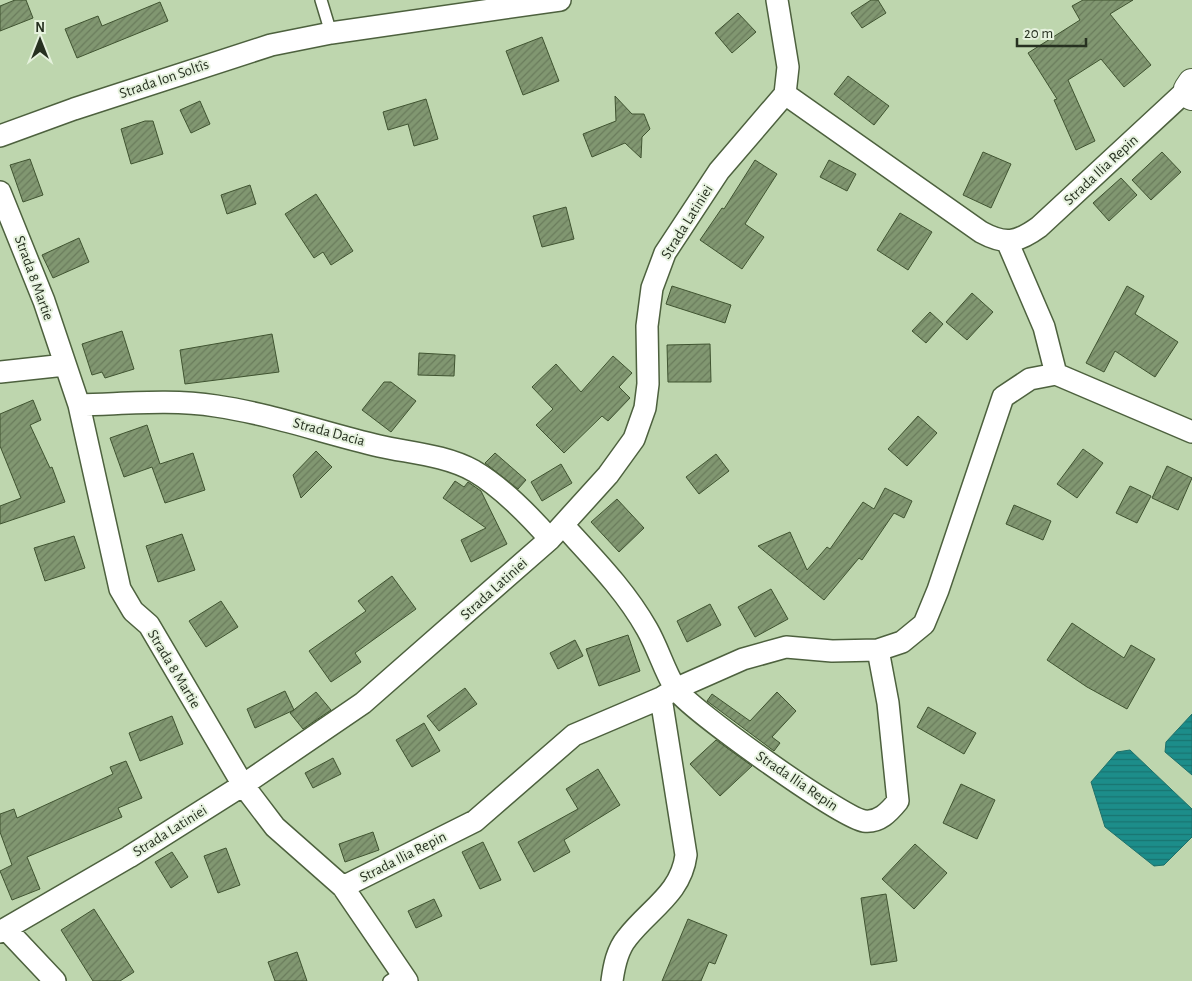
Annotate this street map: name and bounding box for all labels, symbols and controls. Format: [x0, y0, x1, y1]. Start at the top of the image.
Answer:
north arrow [15, 15, 65, 65]
scale bar [1017, 15, 1086, 47]
text: N [35, 21, 45, 35]
text: 20 m [1024, 26, 1053, 41]
street label: Strada Ion Soltîs [117, 57, 211, 101]
street label: Strada Ilia Repin [1061, 132, 1141, 208]
street label: Strada Latiniei [658, 182, 716, 262]
street label: Strada 8 Martie [12, 234, 56, 322]
street label: Strada Dacia [292, 415, 367, 449]
street label: Strada Latiniei [458, 555, 530, 623]
street label: Strada 8 Martie [145, 627, 203, 711]
street label: Strada Ilia Repin [753, 748, 841, 814]
street label: Strada Latiniei [130, 802, 210, 860]
street label: Strada Ilia Repin [357, 829, 449, 885]

